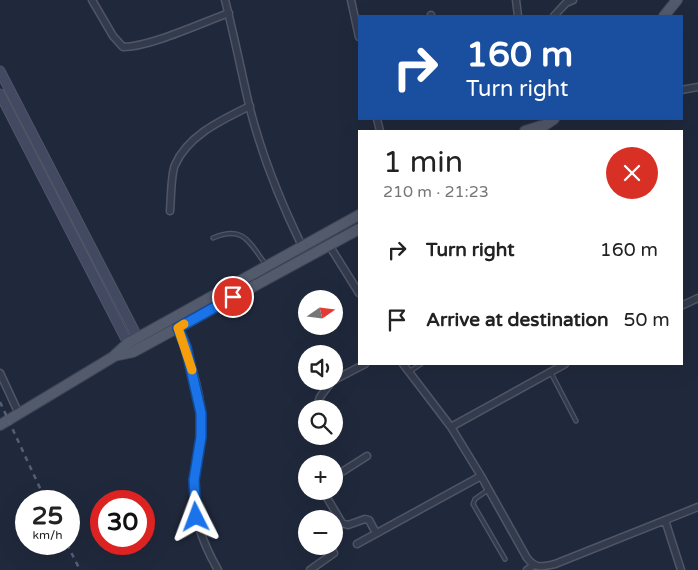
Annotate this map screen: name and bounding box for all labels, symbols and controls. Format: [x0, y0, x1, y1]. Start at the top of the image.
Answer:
text: 160 m [466, 34, 573, 76]
icon: right [383, 35, 448, 100]
text: Turn right [466, 76, 568, 102]
text: 1 min [383, 144, 463, 181]
button: close [606, 147, 658, 199]
text: 210 m · 21:23 [383, 182, 489, 202]
icon: right [383, 236, 411, 264]
text: Turn right [426, 239, 514, 261]
text: 160 m [600, 239, 658, 261]
pin [212, 276, 254, 318]
icon: arrive [219, 283, 247, 311]
north arrow [298, 290, 342, 335]
map controls [298, 290, 343, 555]
icon: arrive [383, 306, 411, 334]
text: Arrive at destination [426, 309, 609, 331]
text: 50 m [624, 309, 670, 331]
button: sound [298, 345, 343, 390]
button: search [298, 400, 343, 445]
button: + [298, 455, 343, 500]
speed limit sign: 30 [90, 490, 155, 555]
position arrow [169, 490, 221, 542]
text: 25 [32, 501, 63, 531]
button: − [298, 510, 343, 555]
text: km/h [32, 528, 63, 542]

